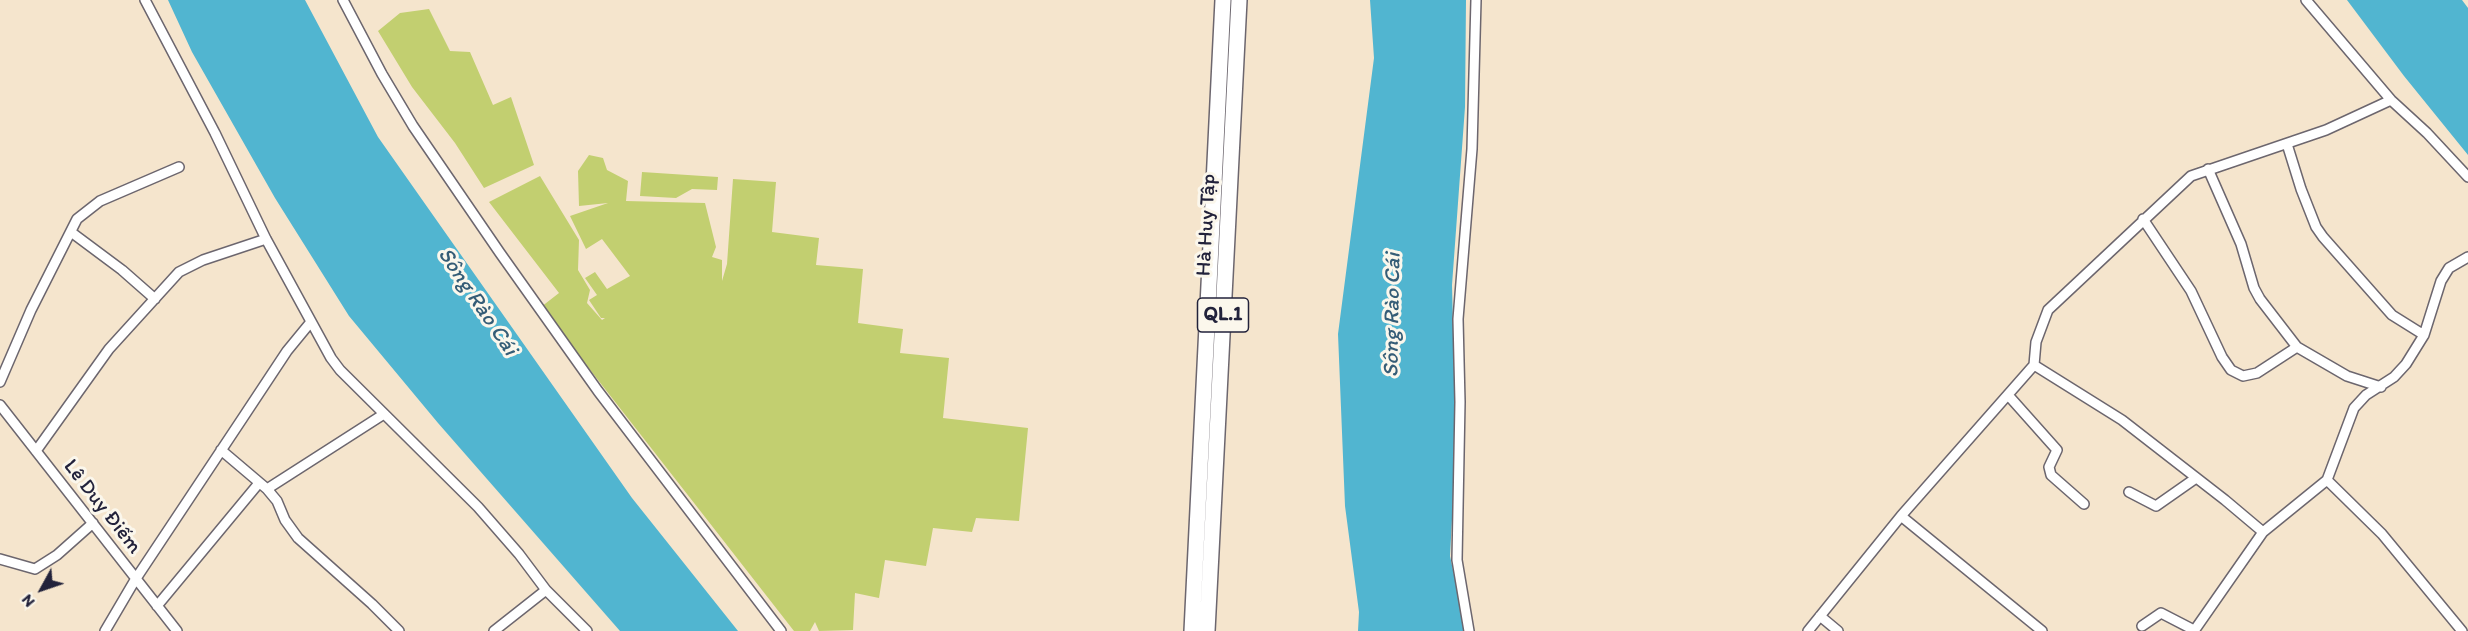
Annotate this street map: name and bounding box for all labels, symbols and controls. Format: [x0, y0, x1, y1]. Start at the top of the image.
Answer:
street label: Hà Huy Tập [1192, 173, 1222, 277]
water label: Sông Rào Cái [431, 243, 523, 361]
water label: Sông Rào Cái [1379, 253, 1407, 377]
road number: QL.1 [1198, 298, 1248, 332]
street label: Lê Duy Điếm [57, 455, 147, 559]
north arrow [12, 559, 72, 619]
text: N [17, 591, 39, 611]

